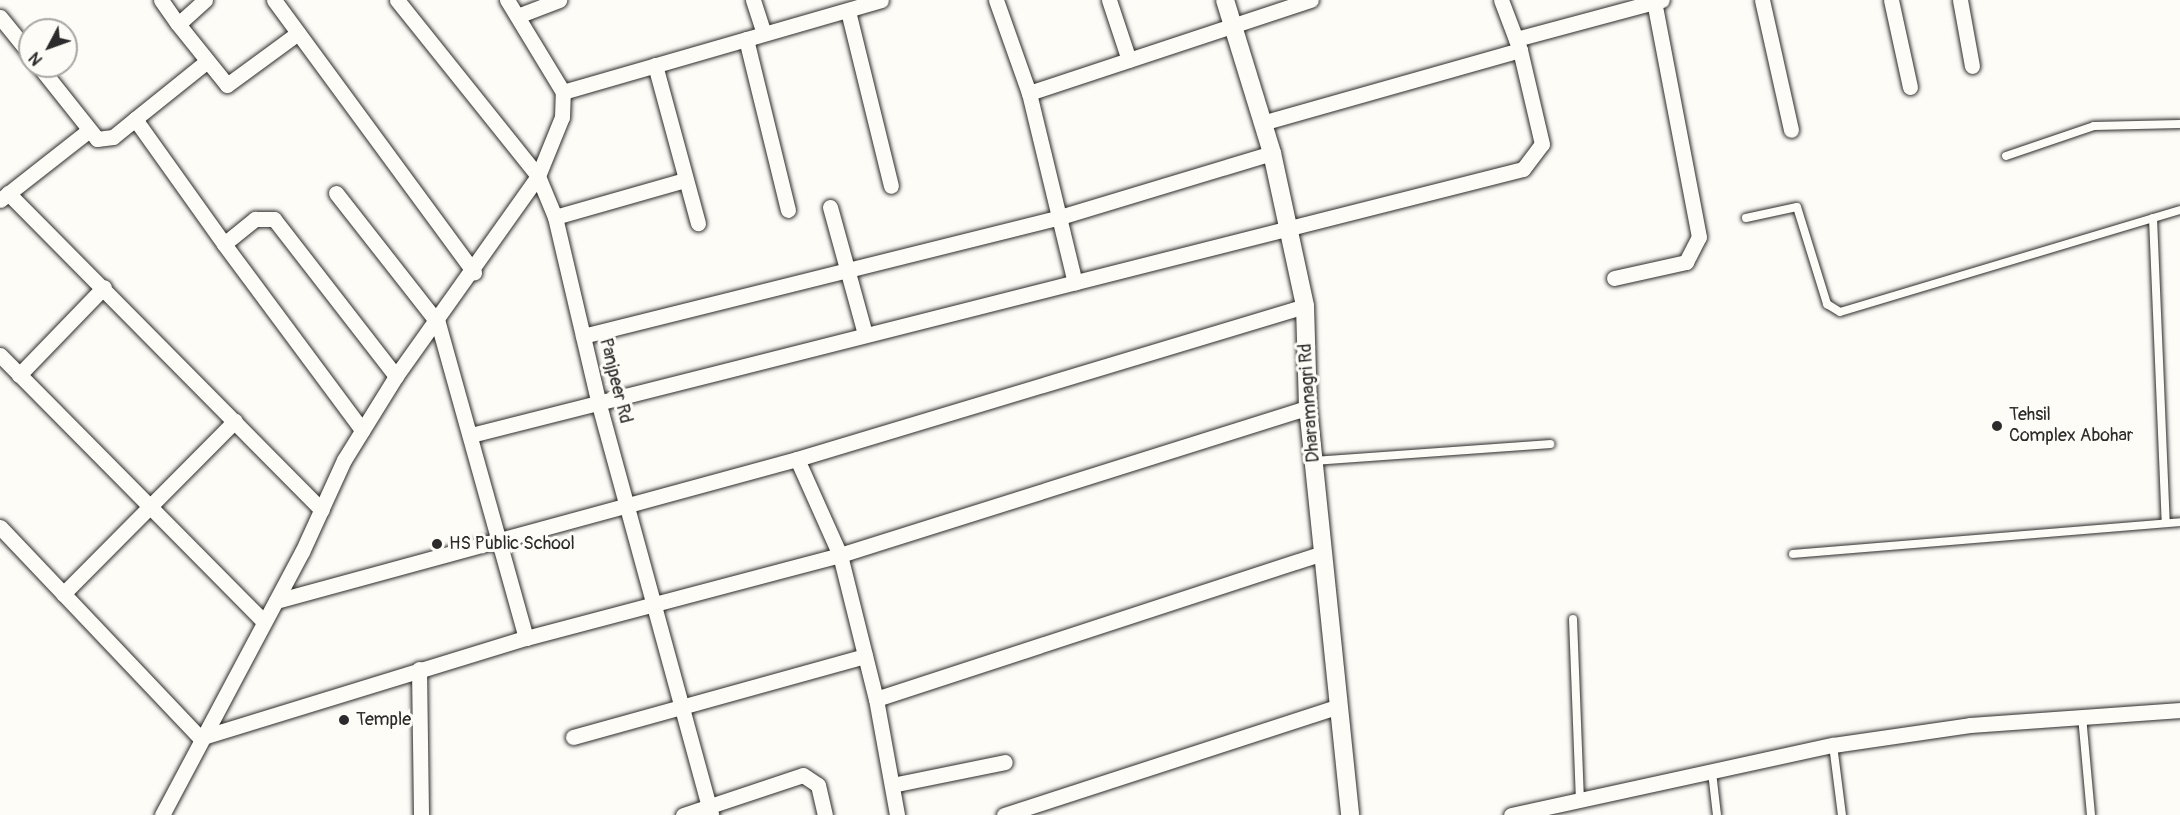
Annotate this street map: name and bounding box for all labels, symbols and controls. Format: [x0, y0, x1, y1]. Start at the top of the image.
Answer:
north arrow [18, 18, 78, 78]
text: N [25, 48, 47, 69]
street label: Panjpeer Rd [594, 336, 636, 426]
street label: Dharamnagri Rd [1295, 343, 1325, 463]
place label: Tehsil Complex Abohar [2009, 405, 2133, 448]
marker: Tehsil Complex Abohar [1990, 419, 2004, 433]
place label: HS Public School [449, 533, 575, 555]
marker: HS Public School [430, 537, 444, 551]
place label: Temple [356, 709, 411, 731]
marker: Temple [337, 713, 351, 727]

